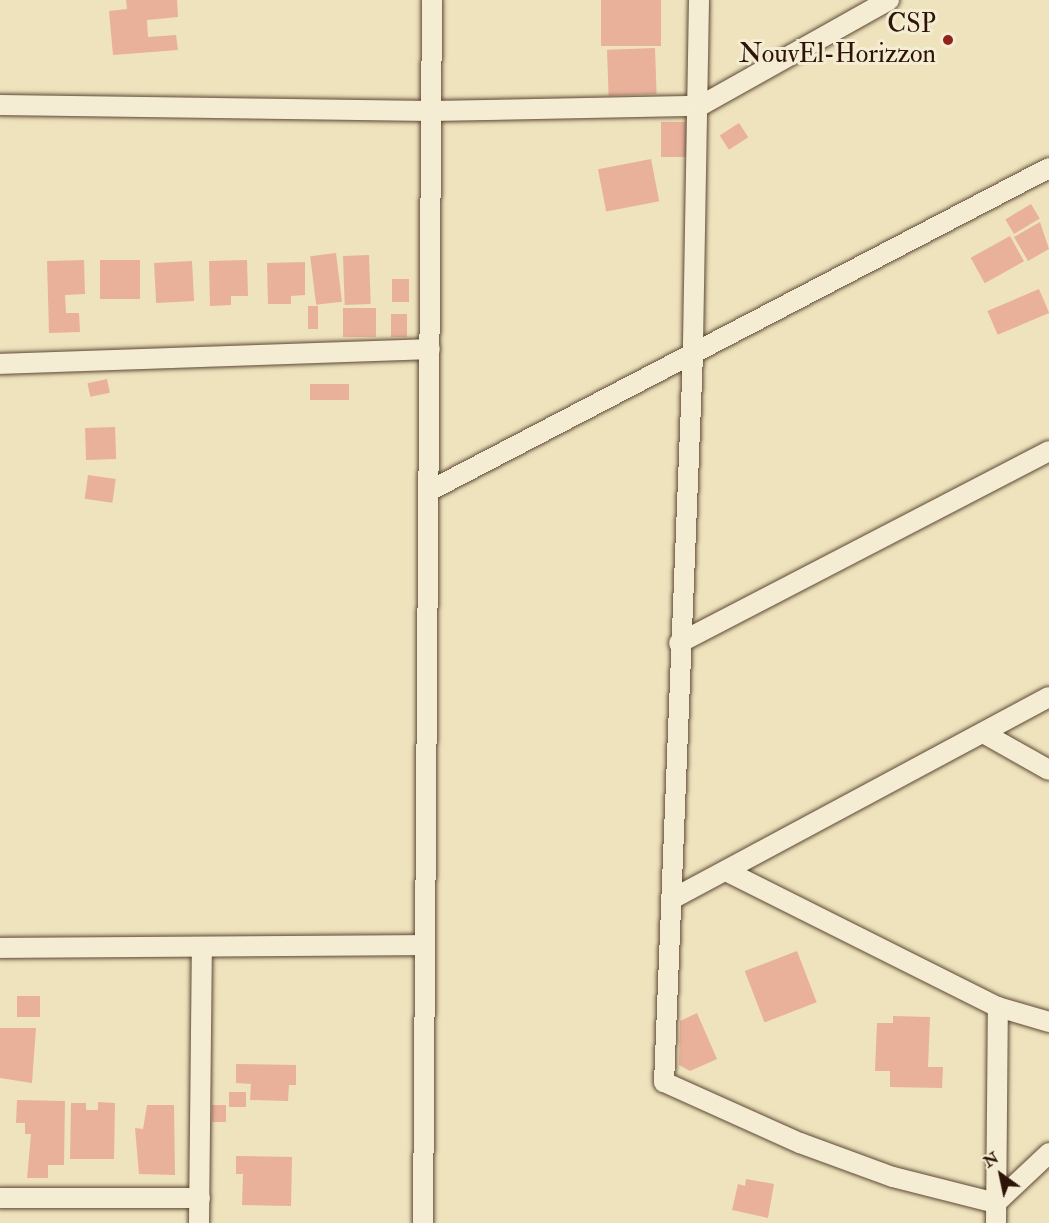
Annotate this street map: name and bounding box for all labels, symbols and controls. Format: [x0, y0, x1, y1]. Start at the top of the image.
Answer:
place label: CSP NouvEl-Horizzon [739, 9, 936, 70]
marker: CSP NouvEl-Horizzon [941, 33, 955, 47]
north arrow [971, 1145, 1031, 1205]
text: N [980, 1148, 1003, 1172]

